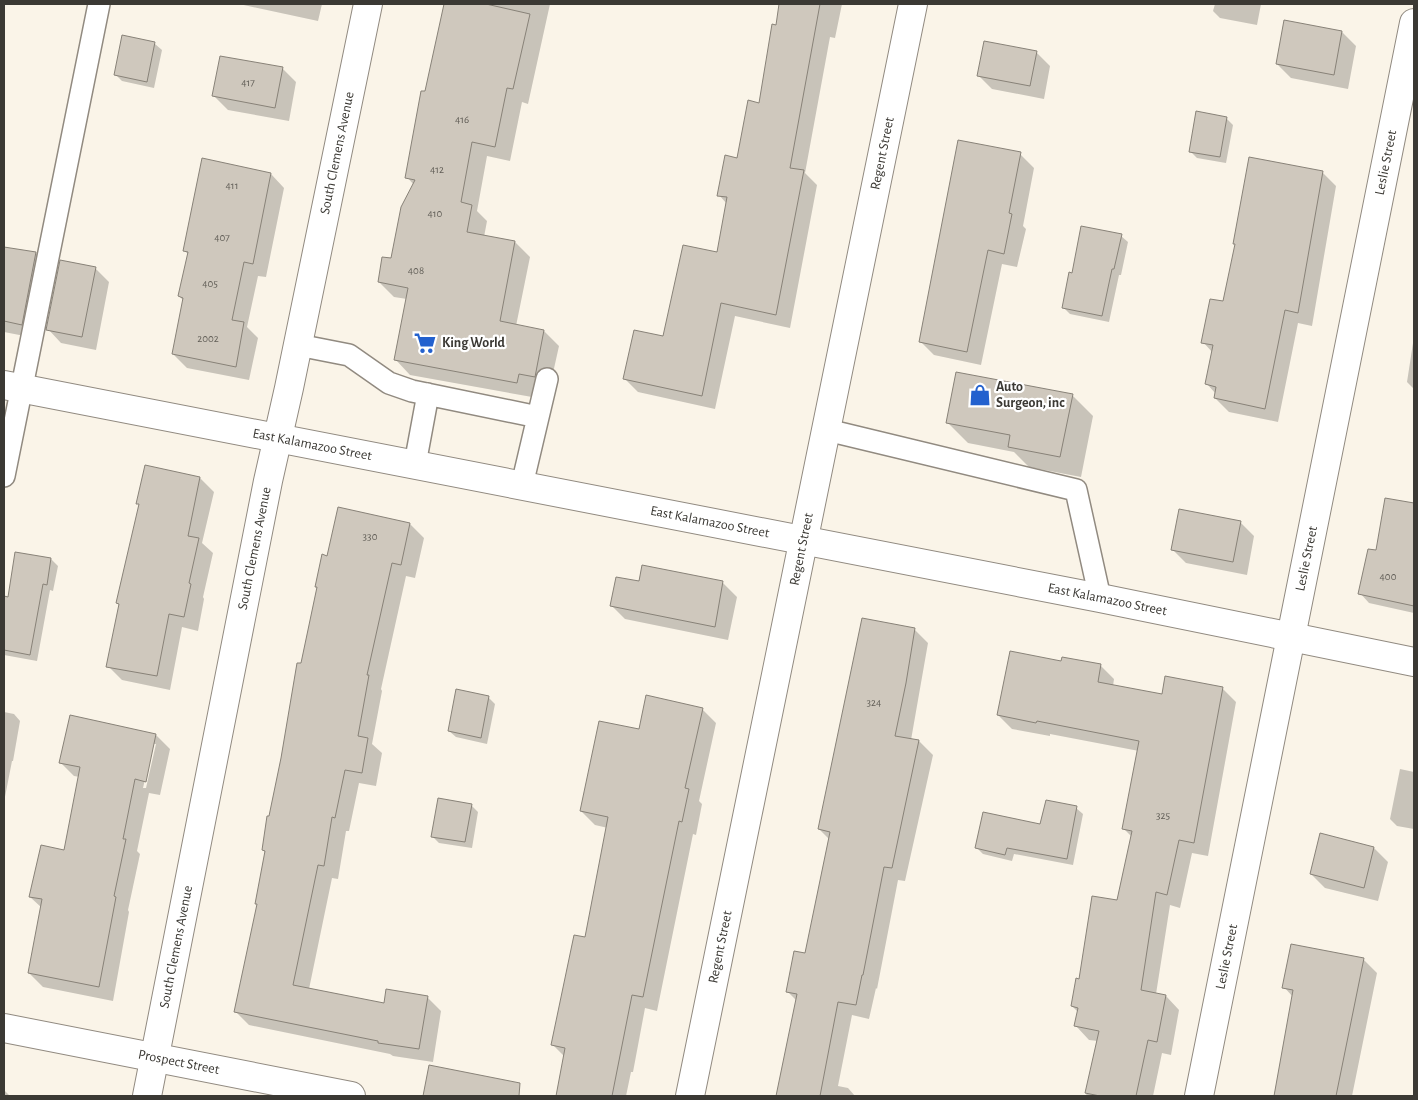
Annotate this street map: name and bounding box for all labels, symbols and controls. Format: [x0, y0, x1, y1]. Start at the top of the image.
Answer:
house number: 417 [241, 77, 255, 88]
street label: South Clemens Avenue [318, 90, 357, 216]
house number: 416 [455, 114, 469, 125]
street label: Regent Street [868, 115, 897, 191]
street label: Leslie Street [1373, 128, 1399, 196]
house number: 412 [430, 164, 444, 175]
house number: 411 [226, 180, 238, 191]
house number: 410 [428, 208, 443, 219]
house number: 407 [214, 232, 230, 243]
house number: 408 [408, 265, 424, 276]
house number: 405 [202, 278, 218, 289]
supermarket icon: King World [412, 330, 438, 356]
house number: 2002 [197, 333, 219, 344]
place label: King World [442, 336, 506, 350]
place label: Auto Surgeon, inc [996, 380, 1065, 410]
shop icon: Auto Surgeon, inc [967, 382, 993, 408]
street label: East Kalamazoo Street [252, 426, 373, 463]
street label: South Clemens Avenue [236, 486, 274, 611]
street label: East Kalamazoo Street [649, 504, 771, 541]
street label: Regent Street [787, 511, 816, 587]
street label: Leslie Street [1293, 524, 1320, 592]
house number: 330 [363, 531, 378, 542]
house number: 400 [1380, 571, 1397, 582]
street label: East Kalamazoo Street [1047, 581, 1169, 619]
house number: 324 [867, 697, 881, 708]
house number: 325 [1156, 810, 1170, 821]
street label: South Clemens Avenue [157, 884, 195, 1009]
street label: Regent Street [706, 909, 735, 985]
street label: Leslie Street [1214, 923, 1240, 990]
street label: Prospect Street [137, 1047, 221, 1077]

